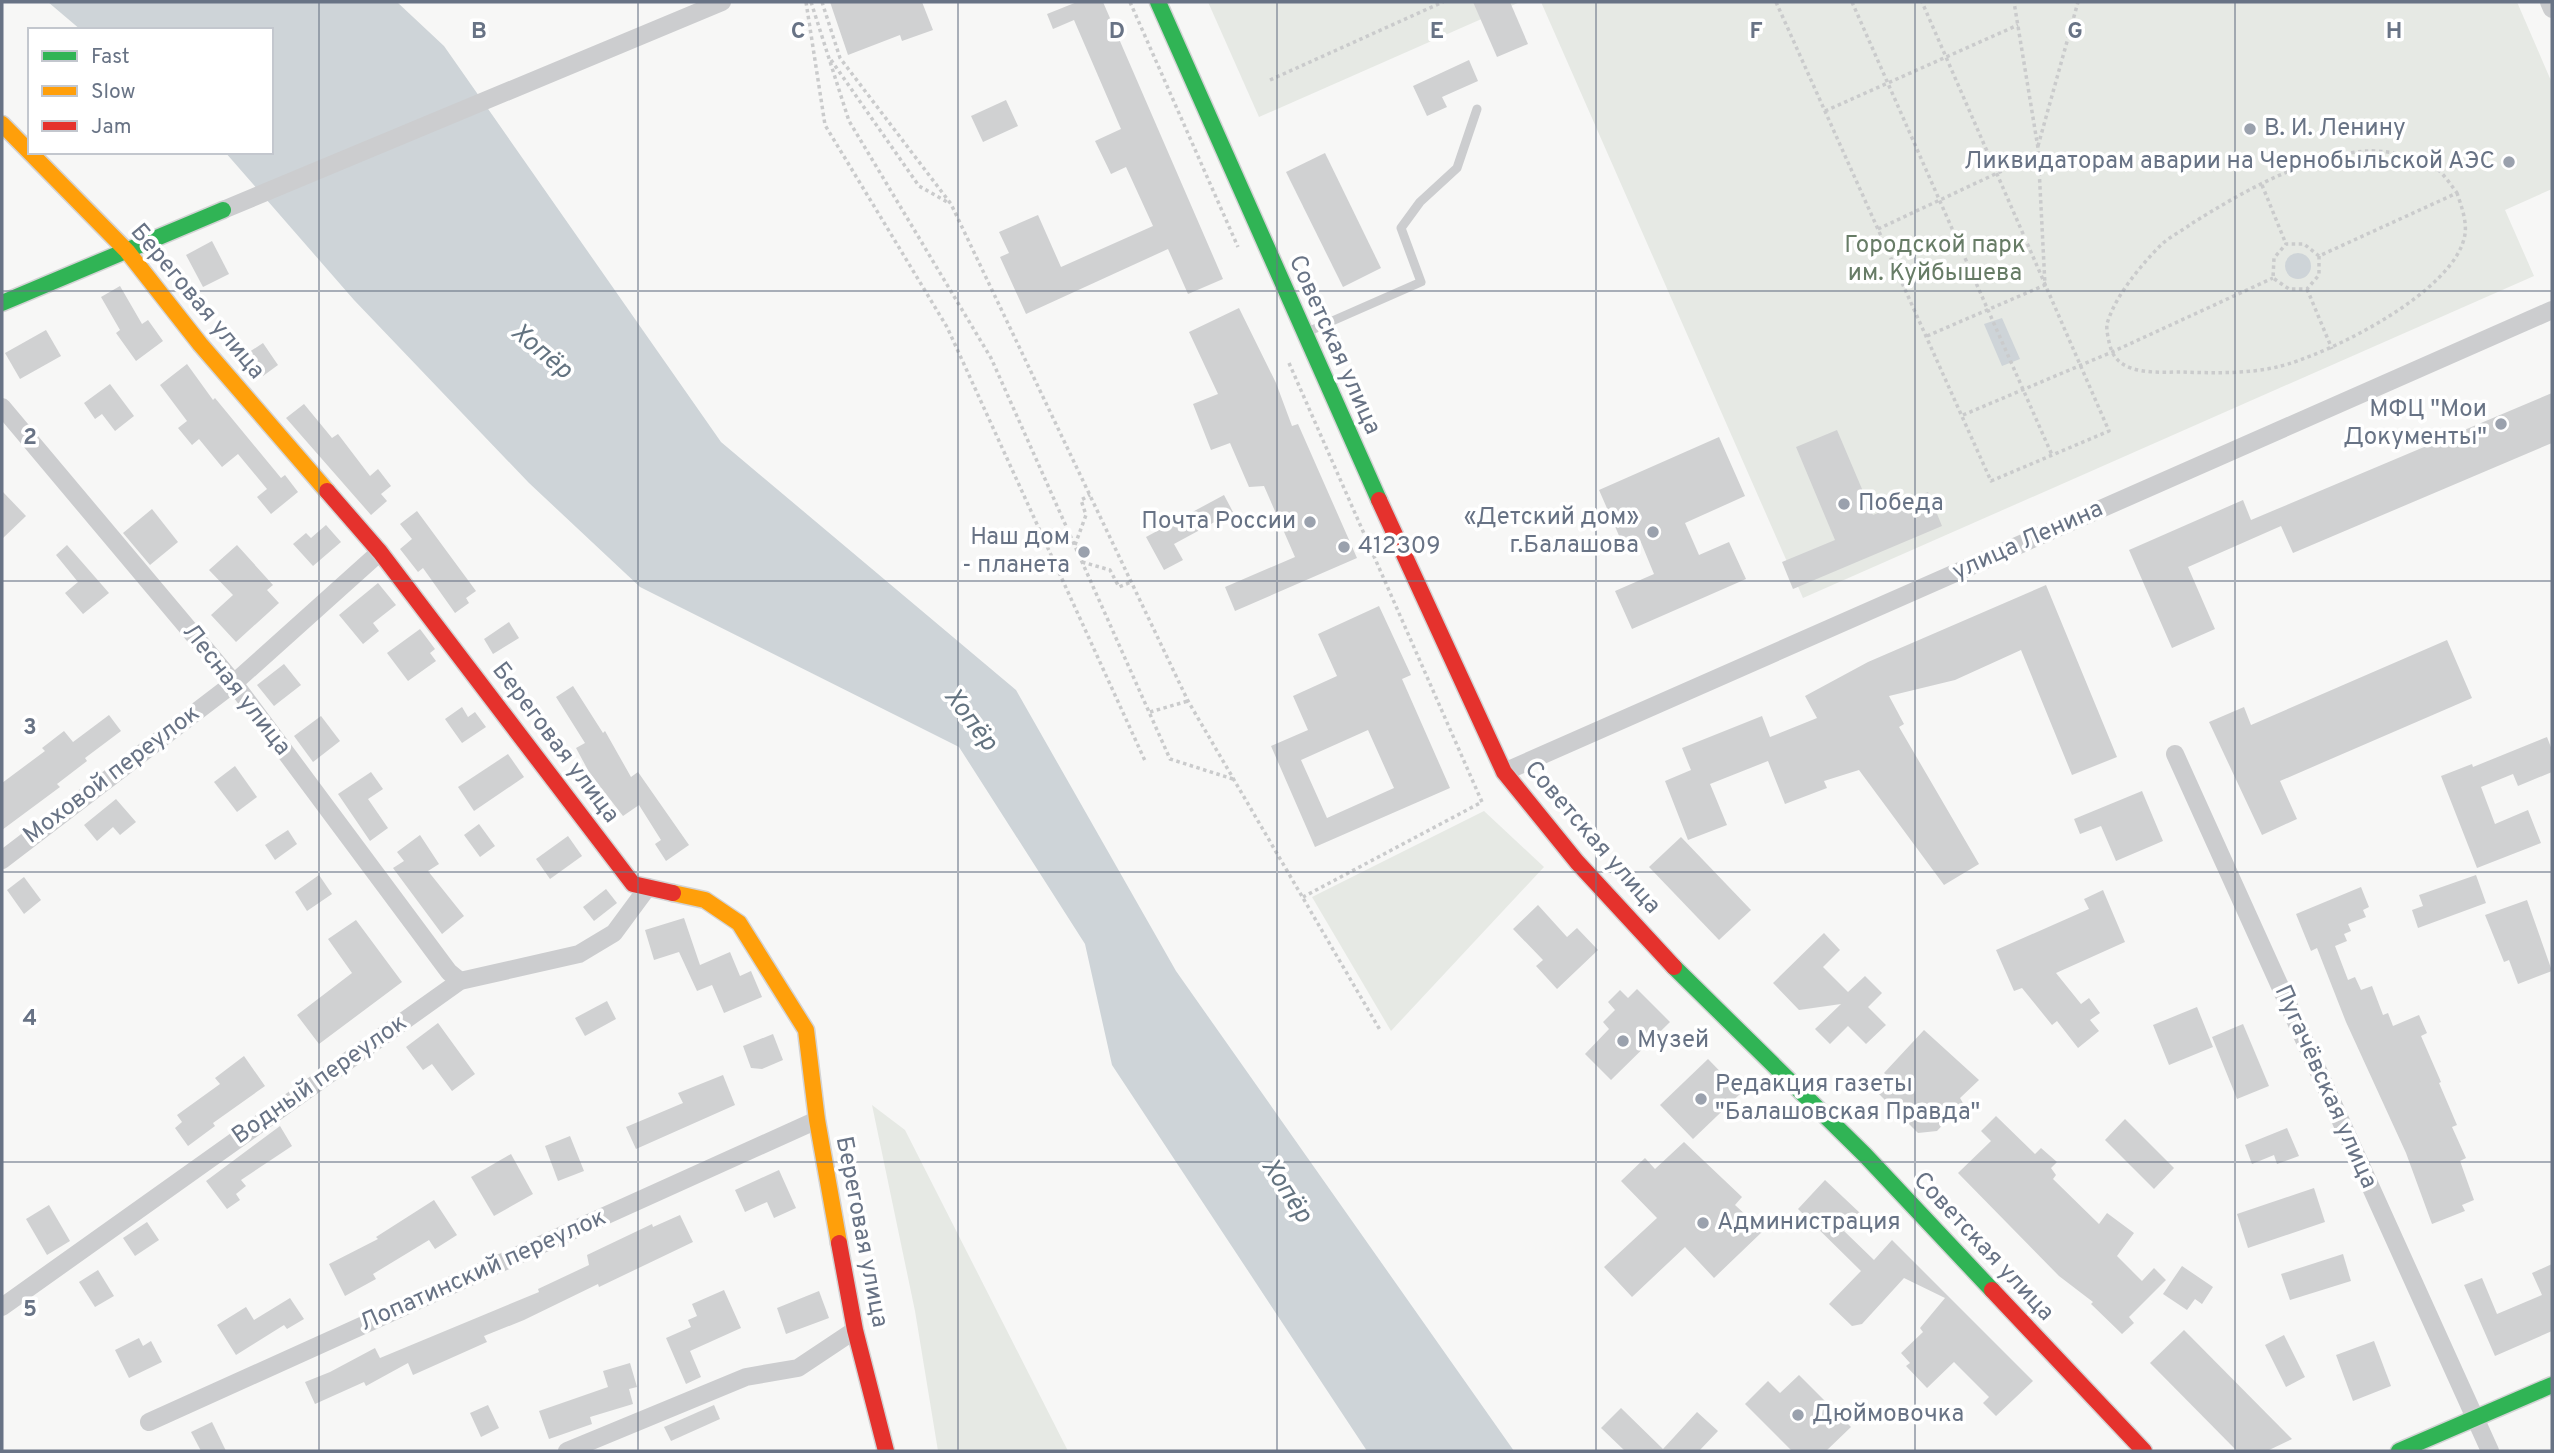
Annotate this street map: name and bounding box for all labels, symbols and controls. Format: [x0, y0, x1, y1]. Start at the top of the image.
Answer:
text: B [471, 18, 487, 47]
text: C [791, 18, 805, 47]
text: D [1109, 18, 1125, 47]
text: E [1430, 18, 1444, 47]
text: F [1749, 18, 1763, 47]
text: G [2067, 18, 2083, 47]
text: H [2386, 18, 2402, 47]
legend [28, 28, 273, 154]
text: Fast [91, 44, 130, 71]
text: Slow [91, 79, 136, 106]
text: Jam [91, 114, 132, 141]
place label: В. И. Ленину [2264, 114, 2406, 144]
marker: В. И. Ленину [2242, 121, 2258, 137]
place label: Ликвидаторам аварии на Чернобыльской АЭС [1964, 147, 2495, 177]
marker: Ликвидаторам аварии на Чернобыльской АЭС [2501, 154, 2517, 170]
street label: Береговая улица [123, 218, 271, 386]
park label: Городской парк им. Куйбышева [1844, 231, 2026, 289]
street label: Советская улица [1281, 251, 1387, 439]
water label: Хопёр [503, 317, 579, 388]
place label: МФЦ "Мои Документы" [2343, 395, 2487, 453]
marker: МФЦ "Мои Документы" [2493, 416, 2509, 432]
text: 2 [23, 424, 37, 453]
place label: Победа [1858, 489, 1944, 519]
street label: улица Ленина [1948, 494, 2108, 588]
marker: Победа [1836, 496, 1852, 512]
place label: «Детский дом» г.Балашова [1464, 503, 1639, 561]
place label: Почта России [1141, 507, 1296, 537]
marker: Почта России [1302, 514, 1318, 530]
place label: Наш дом - планета [962, 523, 1070, 581]
marker: «Детский дом» г.Балашова [1645, 524, 1661, 540]
place label: 412309 [1358, 532, 1441, 562]
marker: 412309 [1336, 539, 1352, 555]
marker: Наш дом - планета [1076, 544, 1092, 560]
street label: Лесная улица [175, 618, 297, 762]
street label: Береговая улица [485, 657, 625, 829]
water label: Хопёр [936, 682, 1005, 759]
street label: Моховой переулок [18, 699, 206, 851]
text: 3 [23, 714, 37, 743]
street label: Советская улица [1517, 755, 1667, 921]
street label: Пугачёвская улица [2267, 981, 2383, 1193]
text: 4 [23, 1005, 37, 1034]
street label: Водный переулок [227, 1008, 413, 1152]
place label: Музей [1637, 1026, 1709, 1056]
marker: Музей [1615, 1033, 1631, 1049]
place label: Редакция газеты "Балашовская Правда" [1715, 1070, 1980, 1128]
marker: Редакция газеты "Балашовская Правда" [1693, 1091, 1709, 1107]
street label: Береговая улица [828, 1134, 894, 1330]
water label: Хопёр [1253, 1152, 1319, 1230]
street label: Советская улица [1906, 1166, 2060, 1328]
street label: Лопатинский переулок [355, 1203, 611, 1339]
place label: Администрация [1717, 1208, 1901, 1238]
marker: Администрация [1695, 1215, 1711, 1231]
text: 5 [23, 1296, 37, 1325]
place label: Дюймовочка [1812, 1400, 1964, 1430]
marker: Дюймовочка [1790, 1407, 1806, 1423]

